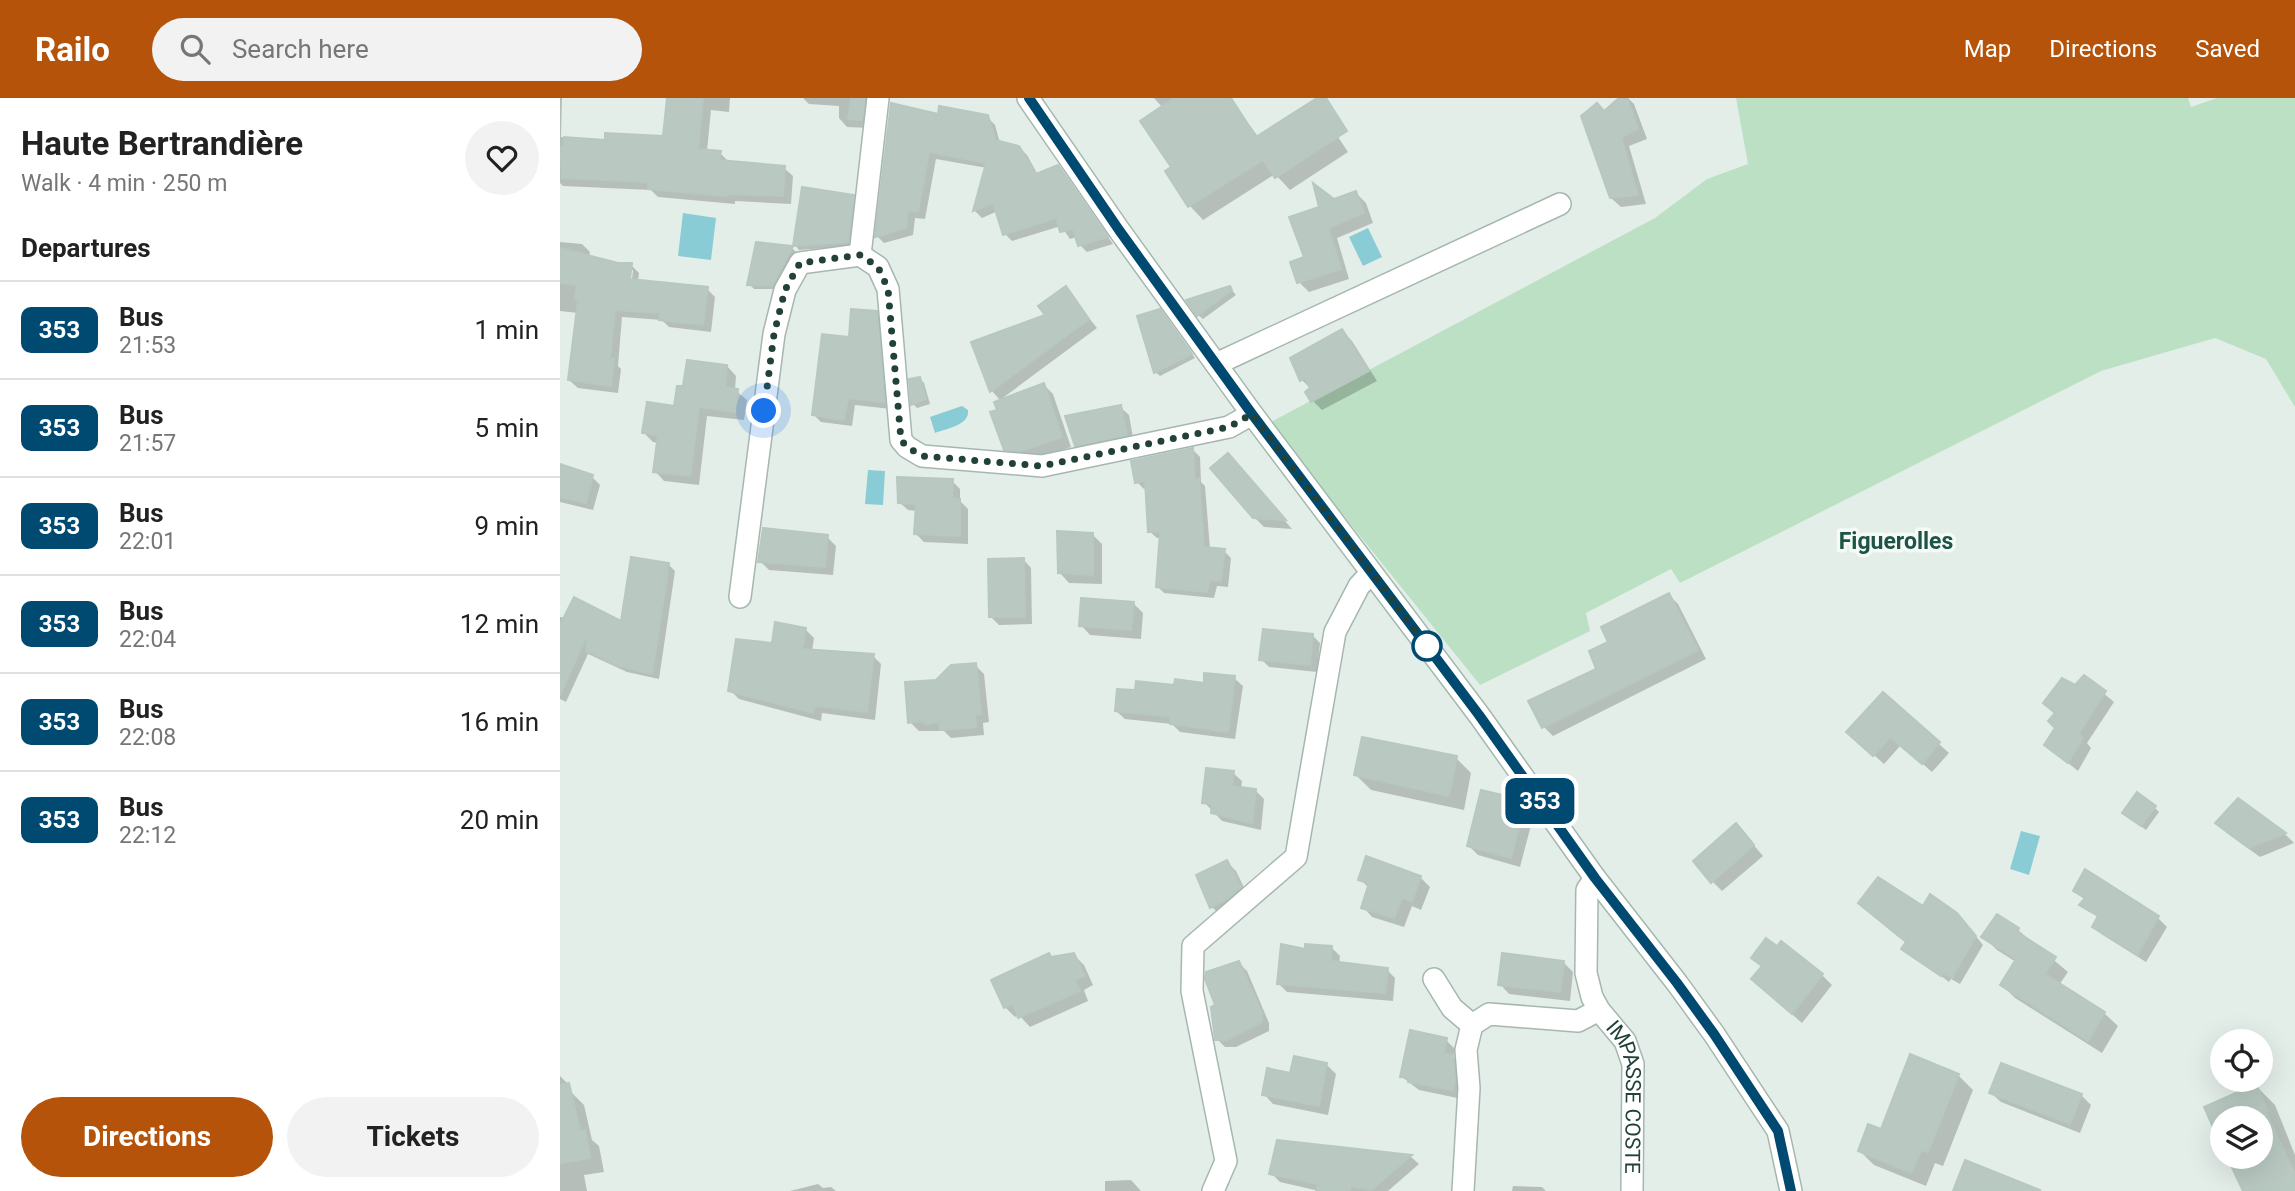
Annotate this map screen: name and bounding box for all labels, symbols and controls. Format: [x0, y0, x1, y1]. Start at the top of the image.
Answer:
search box [152, 18, 642, 81]
text: Railo [35, 30, 110, 69]
icon: search [176, 30, 214, 68]
text: Search here [232, 34, 369, 64]
text: Map [1964, 35, 2011, 63]
text: Directions [2049, 35, 2157, 63]
text: Saved [2195, 35, 2260, 63]
button: heart [465, 121, 539, 195]
text: Haute Bertrandière [21, 124, 303, 163]
text: Walk · 4 min · 250 m [21, 170, 227, 197]
text: Departures [21, 233, 151, 263]
text: Bus [119, 302, 164, 332]
text: 1 min [474, 315, 539, 345]
text: 353 [39, 316, 80, 344]
text: 21:53 [119, 332, 176, 359]
your location [746, 393, 781, 428]
text: Bus [119, 400, 164, 430]
text: 5 min [474, 413, 539, 443]
text: 353 [39, 414, 80, 442]
text: 21:57 [119, 430, 176, 457]
text: Bus [119, 498, 164, 528]
text: 9 min [474, 511, 539, 541]
text: 353 [39, 512, 80, 540]
text: 22:01 [119, 528, 176, 555]
district label: Figuerolles [1839, 528, 1953, 555]
text: Bus [119, 596, 164, 626]
text: 12 min [460, 609, 539, 639]
text: 353 [39, 610, 80, 638]
text: 22:04 [119, 626, 176, 653]
unlabelled marker [1412, 631, 1442, 661]
text: Bus [119, 694, 164, 724]
text: 16 min [460, 707, 539, 737]
text: 353 [39, 708, 80, 736]
text: 22:08 [119, 724, 176, 751]
line badge: 353 [1500, 778, 1580, 824]
text: 353 [1519, 787, 1561, 815]
text: Bus [119, 792, 164, 822]
text: 20 min [460, 805, 539, 835]
text: 353 [39, 806, 80, 834]
text: 22:12 [119, 822, 176, 849]
street label: IMPASSE COSTE [1601, 1016, 1645, 1174]
map controls [2210, 1029, 2273, 1169]
button: locate [2210, 1029, 2273, 1092]
button: Directions [21, 1097, 273, 1177]
button: Tickets [287, 1097, 539, 1177]
button: layers [2210, 1106, 2273, 1169]

